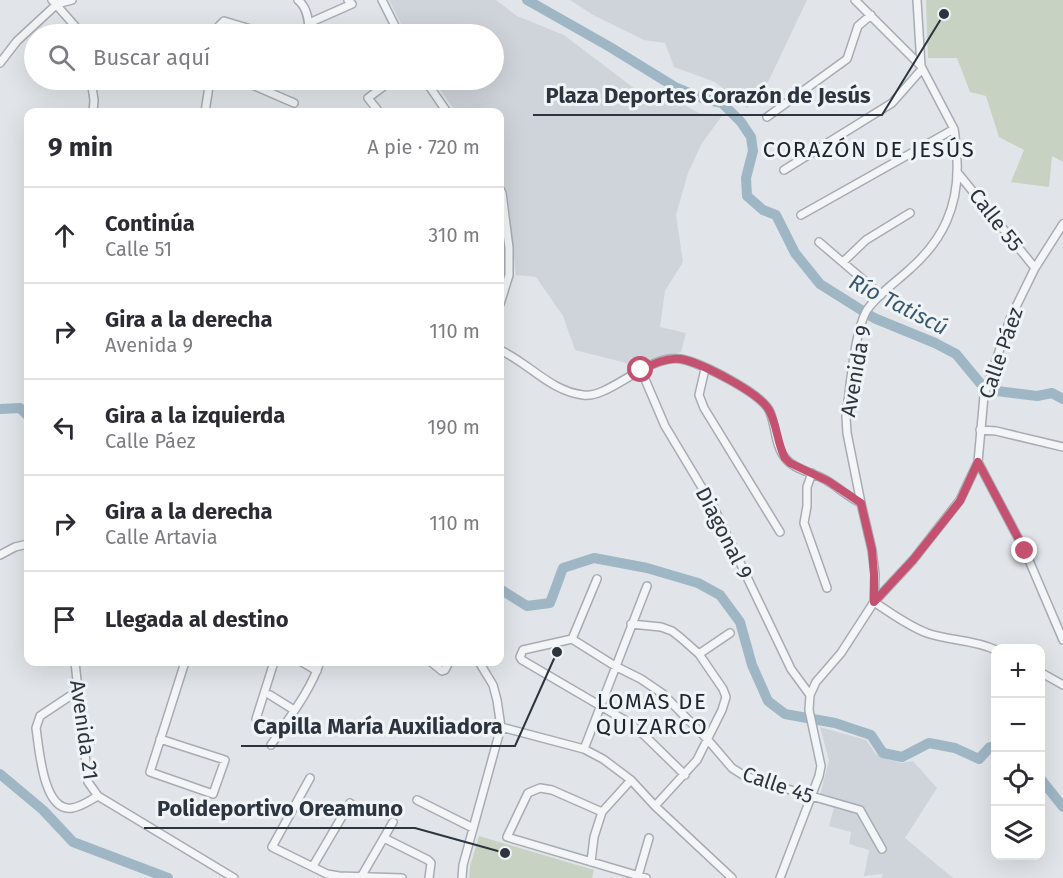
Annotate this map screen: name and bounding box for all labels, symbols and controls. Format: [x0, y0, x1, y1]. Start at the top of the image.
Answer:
search box [24, 24, 504, 90]
icon: search [45, 41, 78, 74]
text: Buscar aquí [93, 44, 210, 71]
callout: Plaza Deportes Corazón de Jesús [533, 75, 882, 115]
text: Plaza Deportes Corazón de Jesús [545, 82, 871, 109]
text: 9 min [48, 132, 113, 163]
text: A pie · 720 m [367, 135, 480, 159]
district label: CORAZÓN DE JESÚS [763, 136, 975, 163]
street label: Calle 55 [963, 183, 1029, 257]
text: Continúa [105, 210, 195, 237]
icon: ahead [48, 219, 81, 252]
text: 310 m [428, 223, 480, 247]
text: Calle 51 [105, 237, 172, 261]
water label: Río Tatiscú [845, 268, 953, 341]
street label: Calle Páez [973, 304, 1029, 402]
text: Gira a la derecha [105, 306, 273, 333]
icon: right [48, 315, 81, 348]
text: 110 m [429, 319, 480, 343]
street label: Avenida 9 [835, 323, 877, 419]
text: Avenida 9 [105, 333, 193, 357]
route start [627, 356, 653, 382]
text: Gira a la izquierda [105, 402, 285, 429]
icon: left [48, 411, 81, 444]
text: 190 m [427, 415, 480, 439]
text: Calle Páez [105, 429, 195, 453]
street label: Diagonal 9 [690, 483, 758, 583]
text: Gira a la derecha [105, 498, 273, 525]
icon: right [48, 507, 81, 540]
text: 110 m [429, 511, 480, 535]
text: Calle Artavia [105, 525, 218, 549]
route end [1011, 537, 1037, 563]
icon: arrive [48, 603, 81, 636]
text: Llegada al destino [105, 606, 289, 633]
map controls [991, 644, 1045, 860]
button: + [991, 644, 1045, 698]
street label: Avenida 21 [64, 678, 104, 782]
district label: LOMAS DE QUIZARCO [596, 688, 708, 740]
button: − [991, 698, 1045, 752]
callout: Capilla María Auxiliadora [241, 706, 515, 746]
text: Capilla María Auxiliadora [253, 713, 503, 740]
button: locate [991, 752, 1045, 806]
street label: Calle 45 [739, 761, 817, 809]
callout: Polideportivo Oreamuno [144, 788, 415, 828]
text: Polideportivo Oreamuno [157, 795, 403, 822]
button: layers [991, 806, 1045, 860]

